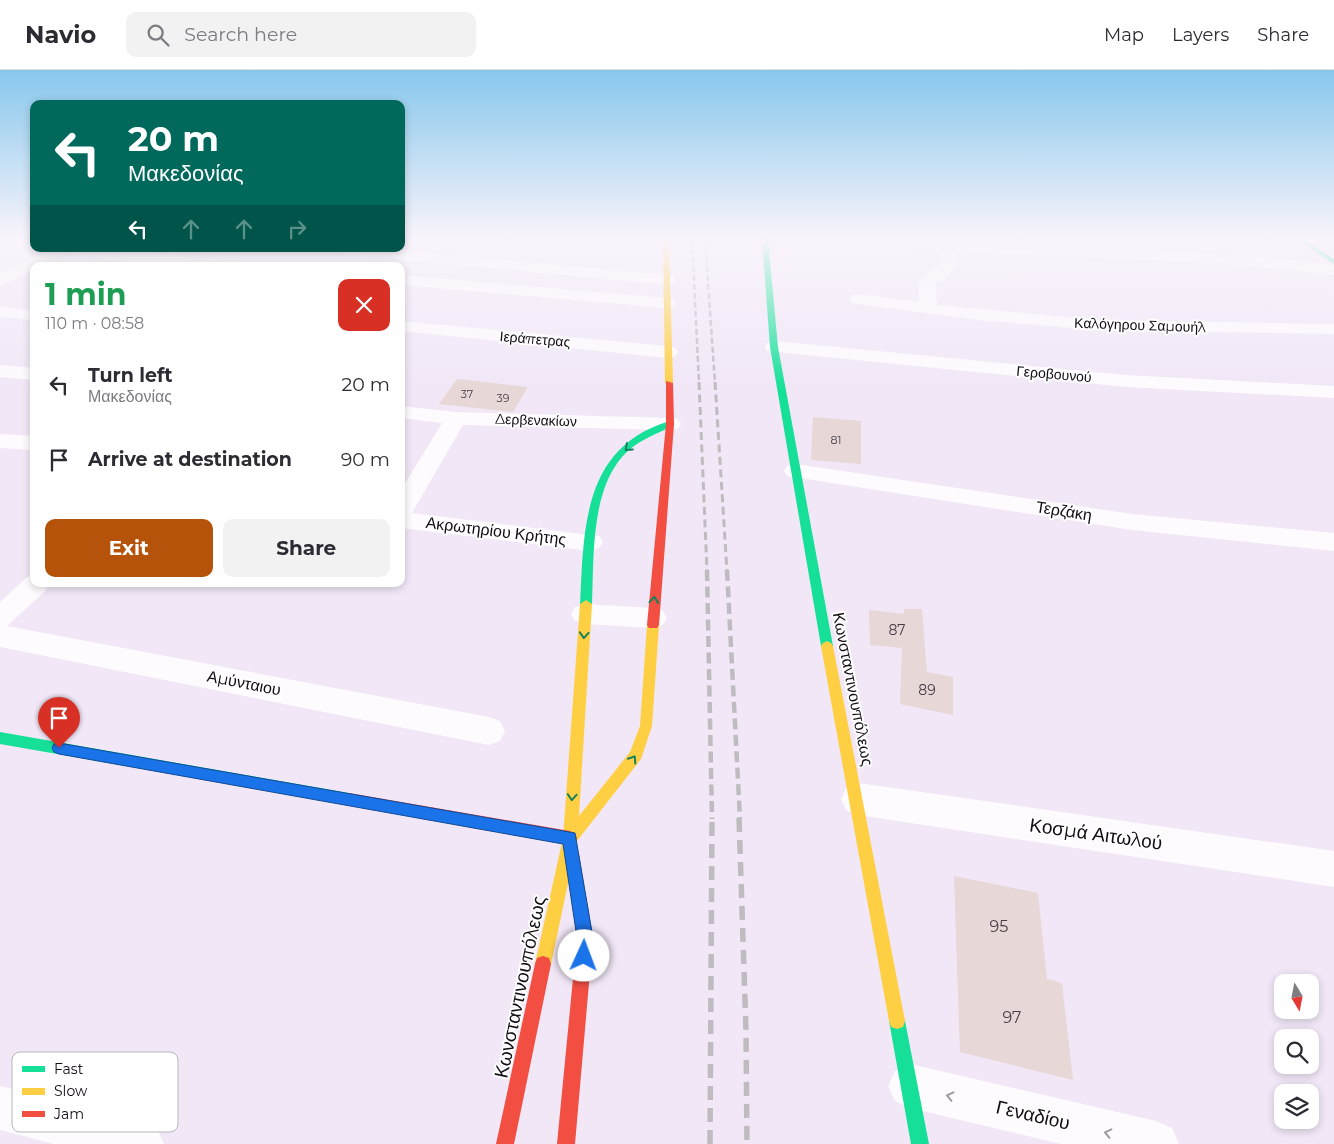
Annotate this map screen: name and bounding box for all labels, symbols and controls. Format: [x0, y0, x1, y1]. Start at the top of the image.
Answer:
search box [126, 12, 476, 57]
text: Navio [25, 20, 96, 49]
icon: search [144, 21, 172, 49]
text: Search here [184, 23, 297, 46]
text: Map [1104, 24, 1144, 46]
text: Layers [1172, 24, 1229, 46]
text: Share [1257, 24, 1309, 46]
text: 20 m [128, 117, 219, 160]
icon: left [45, 120, 110, 185]
text: Μακεδονίας [128, 160, 244, 187]
icon: left [124, 215, 152, 243]
icon: ahead [177, 215, 205, 243]
icon: ahead [230, 215, 258, 243]
icon: right [283, 215, 311, 243]
text: 1 min [45, 276, 126, 313]
button: close [338, 279, 390, 331]
text: 110 m · 08:58 [45, 314, 144, 333]
street label: Καλόγηρου Σαμουήλ [1074, 314, 1206, 336]
street label: Ιεράπετρας [499, 327, 571, 351]
street label: Γεροβουνού [1016, 362, 1092, 386]
text: Turn left [88, 364, 173, 387]
icon: left [45, 371, 73, 399]
text: 20 m [342, 373, 390, 396]
text: Μακεδονίας [88, 387, 172, 406]
house number: 37 [461, 387, 473, 401]
house number: 39 [497, 391, 510, 405]
street label: Δερβενακίων [495, 410, 577, 430]
house number: 81 [831, 433, 842, 447]
one-way arrow [625, 443, 634, 452]
icon: arrive [45, 446, 73, 474]
text: Arrive at destination [88, 448, 292, 471]
text: 90 m [341, 448, 390, 471]
street label: Τερζάκη [1035, 497, 1093, 525]
street label: Ακρωτηρίου Κρήτης [425, 513, 568, 549]
button: Exit [45, 519, 213, 577]
button: Share [223, 519, 390, 577]
one-way arrow [649, 595, 660, 603]
street label: Κωνσταντινουπόλεως [829, 611, 877, 768]
house number: 87 [888, 621, 906, 639]
one-way arrow [578, 631, 589, 639]
street label: Αμύνταιου [205, 667, 283, 699]
house number: 89 [918, 681, 936, 699]
pin [38, 697, 80, 748]
icon: arrive [45, 704, 73, 732]
one-way arrow [626, 755, 636, 764]
one-way arrow [567, 793, 578, 801]
street label: Κοσμά Αιτωλού [1028, 813, 1164, 855]
street label: Κωνσταντινουπόλεως [489, 894, 551, 1080]
house number: 95 [990, 917, 1008, 936]
position arrow [557, 929, 609, 981]
north arrow [1274, 974, 1319, 1019]
map controls [1274, 974, 1319, 1129]
house number: 97 [1002, 1008, 1022, 1027]
button: search [1274, 1029, 1319, 1074]
legend [12, 1052, 178, 1132]
text: Fast [54, 1060, 84, 1078]
text: Slow [54, 1082, 88, 1100]
button: layers [1274, 1084, 1319, 1129]
one-way arrow [946, 1091, 955, 1102]
street label: Γεναδίου [994, 1095, 1072, 1135]
text: Jam [53, 1105, 84, 1123]
one-way arrow [1104, 1128, 1113, 1139]

